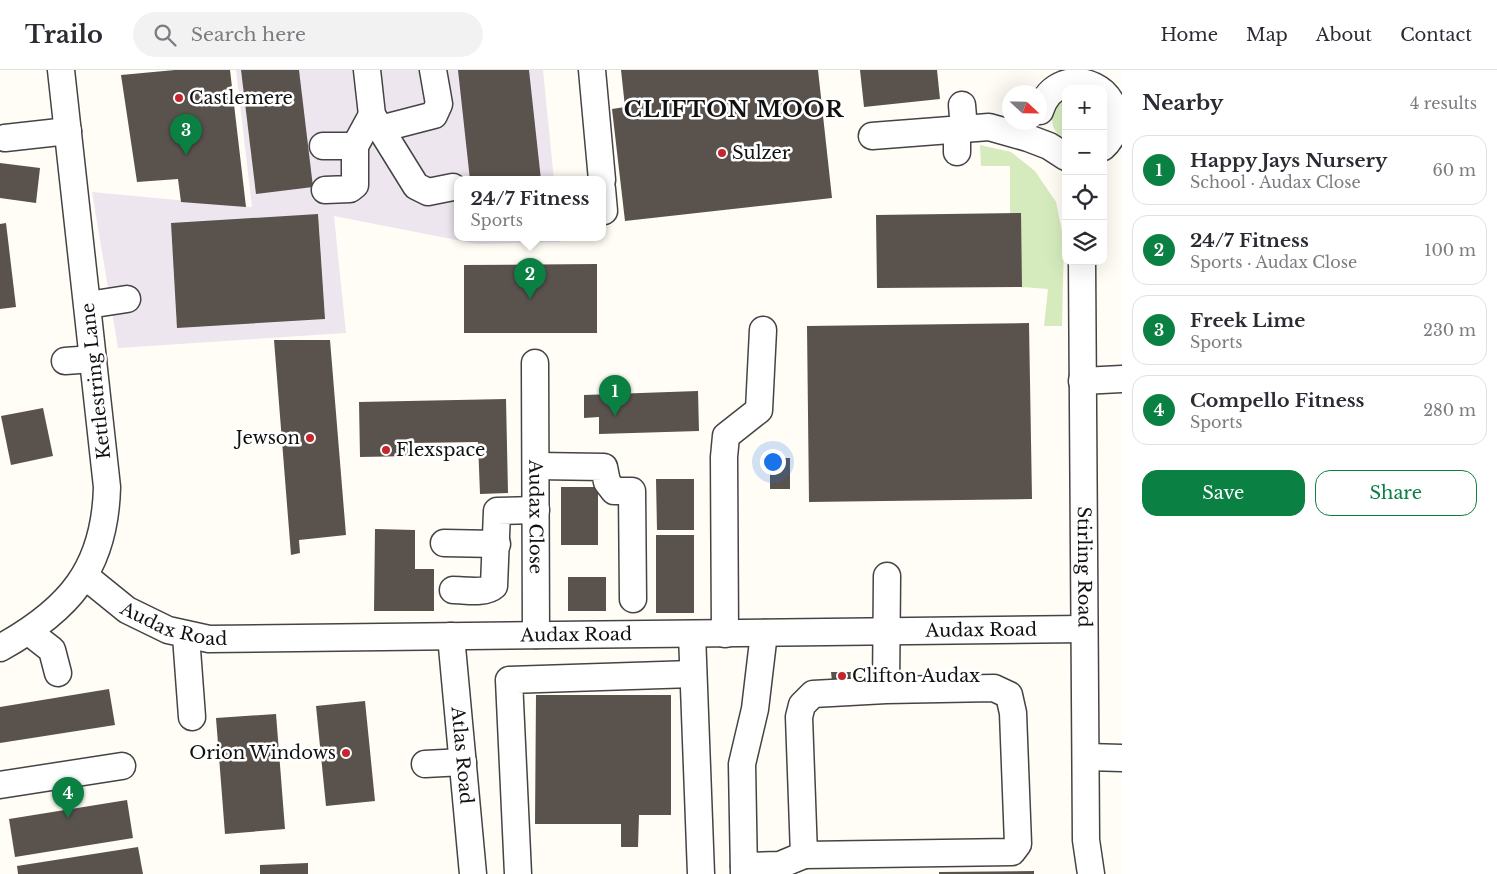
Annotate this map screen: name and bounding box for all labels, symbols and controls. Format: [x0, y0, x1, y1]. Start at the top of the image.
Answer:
search box [133, 12, 483, 57]
text: Trailo [25, 20, 103, 49]
icon: search [151, 21, 179, 49]
text: Search here [191, 23, 306, 46]
text: Home [1160, 24, 1218, 46]
text: Map [1246, 24, 1288, 46]
text: About [1316, 24, 1372, 46]
text: Contact [1400, 24, 1472, 46]
north arrow [1002, 85, 1047, 130]
map controls [1062, 85, 1107, 265]
button: + [1062, 85, 1107, 130]
place label: Castlemere [189, 87, 293, 109]
text: Nearby [1142, 90, 1223, 116]
marker: Castlemere [173, 92, 185, 104]
text: 4 results [1410, 93, 1477, 113]
district label: CLIFTON MOOR [624, 96, 844, 123]
pin: 3 [170, 114, 202, 155]
button: − [1062, 130, 1107, 175]
place label: Sulzer [732, 142, 791, 164]
marker: Sulzer [716, 147, 728, 159]
text: Happy Jays Nursery [1190, 149, 1387, 172]
text: 1 [1156, 160, 1162, 180]
text: 60 m [1433, 160, 1476, 180]
text: School · Audax Close [1190, 172, 1361, 192]
button: locate [1062, 175, 1107, 220]
popup [454, 176, 606, 241]
text: 24/7 Fitness [471, 187, 589, 210]
text: Sports [471, 210, 523, 230]
button: layers [1062, 220, 1107, 265]
text: 24/7 Fitness [1190, 229, 1309, 252]
text: 2 [1154, 240, 1164, 260]
text: 100 m [1424, 240, 1476, 260]
text: Sports · Audax Close [1190, 252, 1357, 272]
pin: 2 [514, 258, 546, 299]
street label: Kettlestring Lane [77, 302, 115, 460]
text: Freek Lime [1190, 309, 1305, 332]
text: 3 [1154, 320, 1164, 340]
text: 230 m [1423, 320, 1476, 340]
text: Sports [1190, 332, 1243, 352]
pin: 1 [599, 375, 631, 416]
text: Compello Fitness [1190, 389, 1364, 412]
text: 4 [1154, 400, 1164, 420]
text: 280 m [1423, 400, 1476, 420]
text: Sports [1190, 412, 1243, 432]
place label: Jewson [234, 427, 300, 449]
marker: Jewson [304, 432, 316, 444]
place label: Flexspace [396, 439, 485, 461]
marker: Flexspace [380, 444, 392, 456]
your location [760, 449, 786, 475]
street label: Audax Close [524, 459, 547, 574]
button: Save [1142, 470, 1305, 516]
button: Share [1315, 470, 1477, 516]
street label: Stirling Road [1073, 506, 1096, 628]
street label: Audax Road [116, 597, 227, 650]
street label: Audax Road [924, 619, 1037, 642]
street label: Audax Road [519, 623, 632, 646]
place label: Clifton Audax [852, 665, 980, 687]
marker: Clifton Audax [836, 670, 848, 682]
street label: Atlas Road [447, 705, 477, 805]
place label: Orion Windows [189, 742, 336, 764]
marker: Orion Windows [340, 747, 352, 759]
pin: 4 [52, 777, 84, 818]

